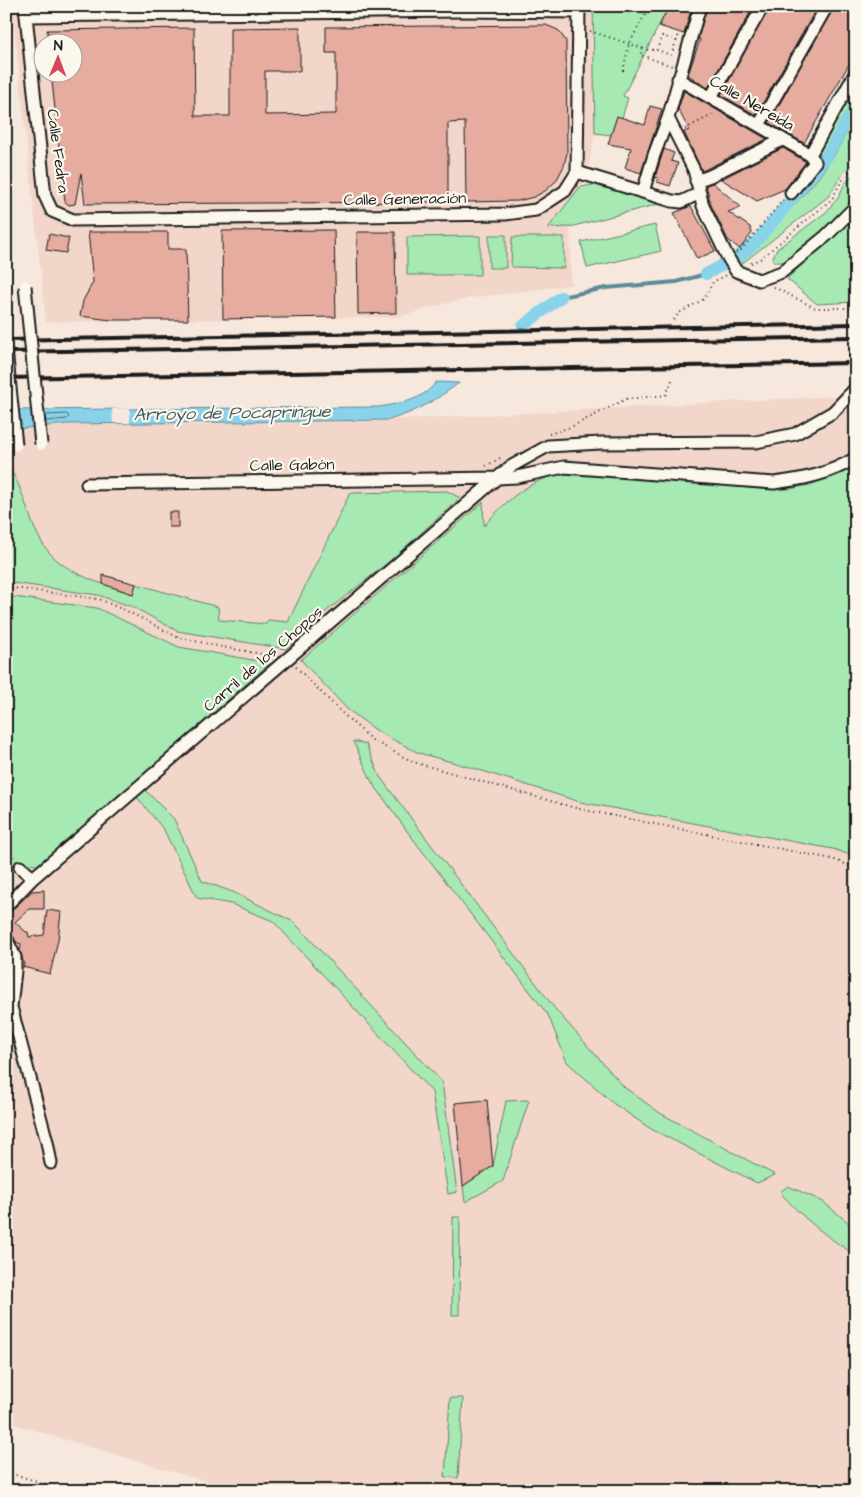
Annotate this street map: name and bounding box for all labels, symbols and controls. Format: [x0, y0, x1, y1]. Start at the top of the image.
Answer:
north arrow [32, 32, 82, 82]
text: N [54, 36, 63, 56]
street label: Calle Nereida [706, 70, 798, 136]
street label: Calle Fedra [41, 108, 75, 194]
street label: Calle Generación [344, 187, 466, 211]
water label: Arroyo de Pocapringue [133, 399, 332, 428]
street label: Calle Gabón [249, 453, 335, 477]
street label: Carril de los Chopos [198, 601, 328, 717]

